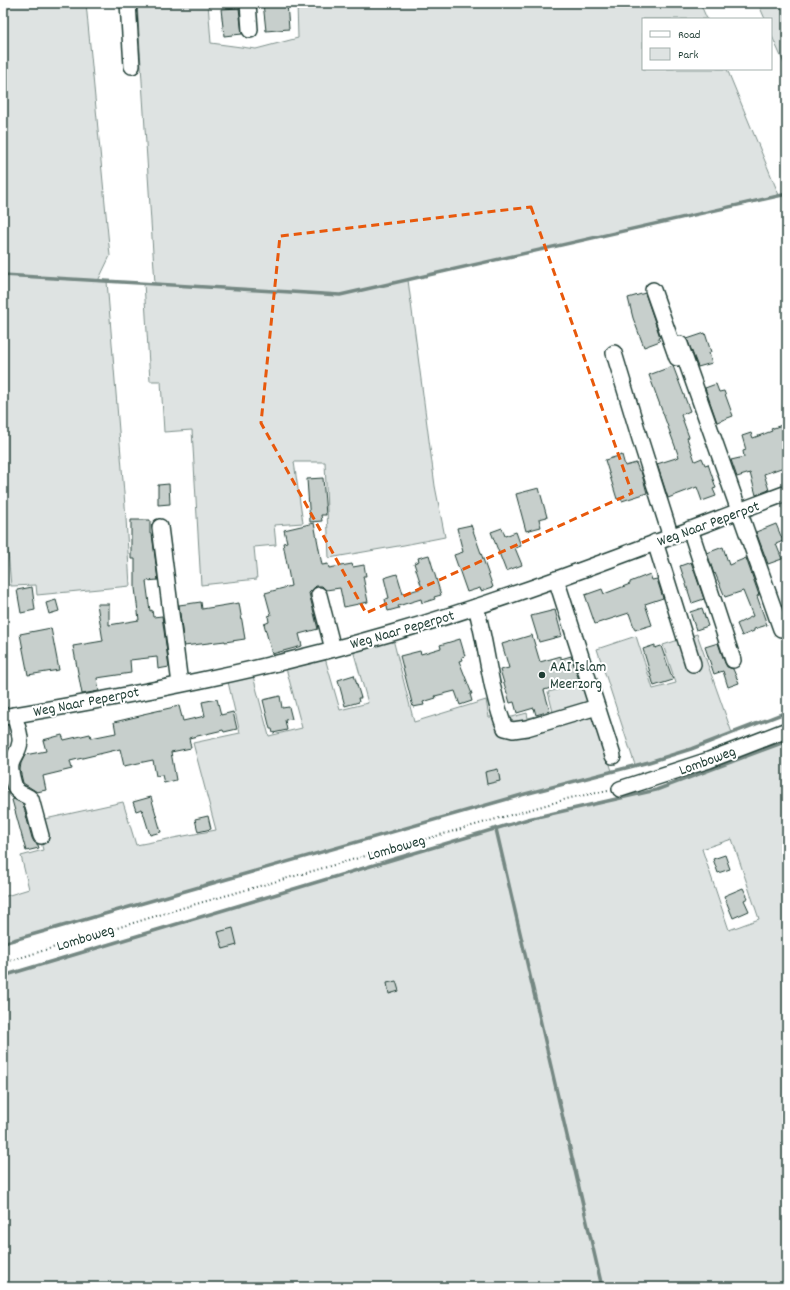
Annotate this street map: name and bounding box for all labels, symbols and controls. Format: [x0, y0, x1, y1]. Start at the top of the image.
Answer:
legend [642, 18, 772, 70]
text: Road [678, 27, 700, 44]
text: Park [678, 47, 699, 64]
street label: Weg Naar Peperpot [655, 496, 763, 554]
street label: Weg Naar Peperpot [348, 605, 458, 656]
place label: AAI Islam Meerzorg [550, 657, 606, 696]
marker: AAI Islam Meerzorg [537, 670, 547, 680]
street label: Weg Naar Peperpot [32, 682, 142, 724]
street label: Lomboweg [676, 741, 739, 782]
street label: Lomboweg [365, 830, 428, 868]
street label: Lomboweg [54, 920, 117, 958]

